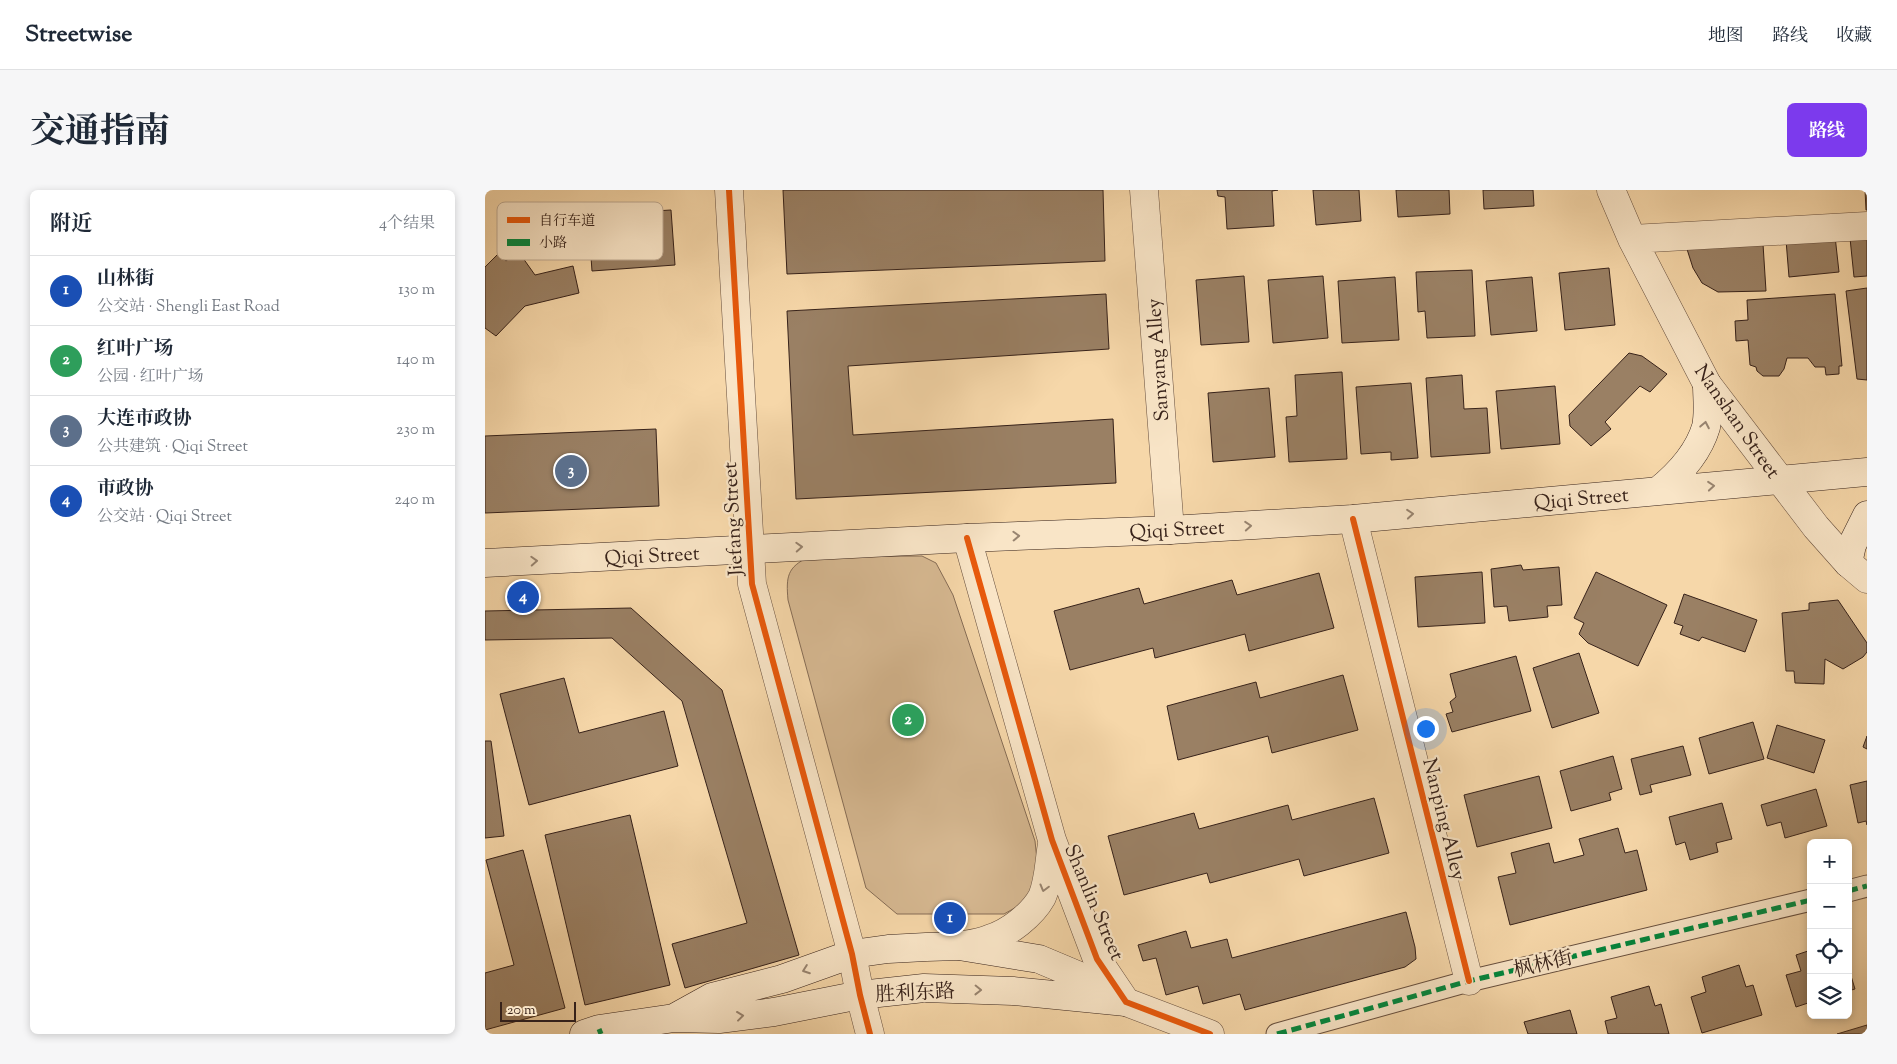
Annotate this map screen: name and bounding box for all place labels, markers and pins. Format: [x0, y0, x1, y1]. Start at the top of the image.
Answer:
pin: 3 [555, 452, 587, 490]
pin: 4 [507, 578, 539, 616]
pin: 2 [892, 701, 924, 739]
pin: 1 [934, 899, 966, 937]

